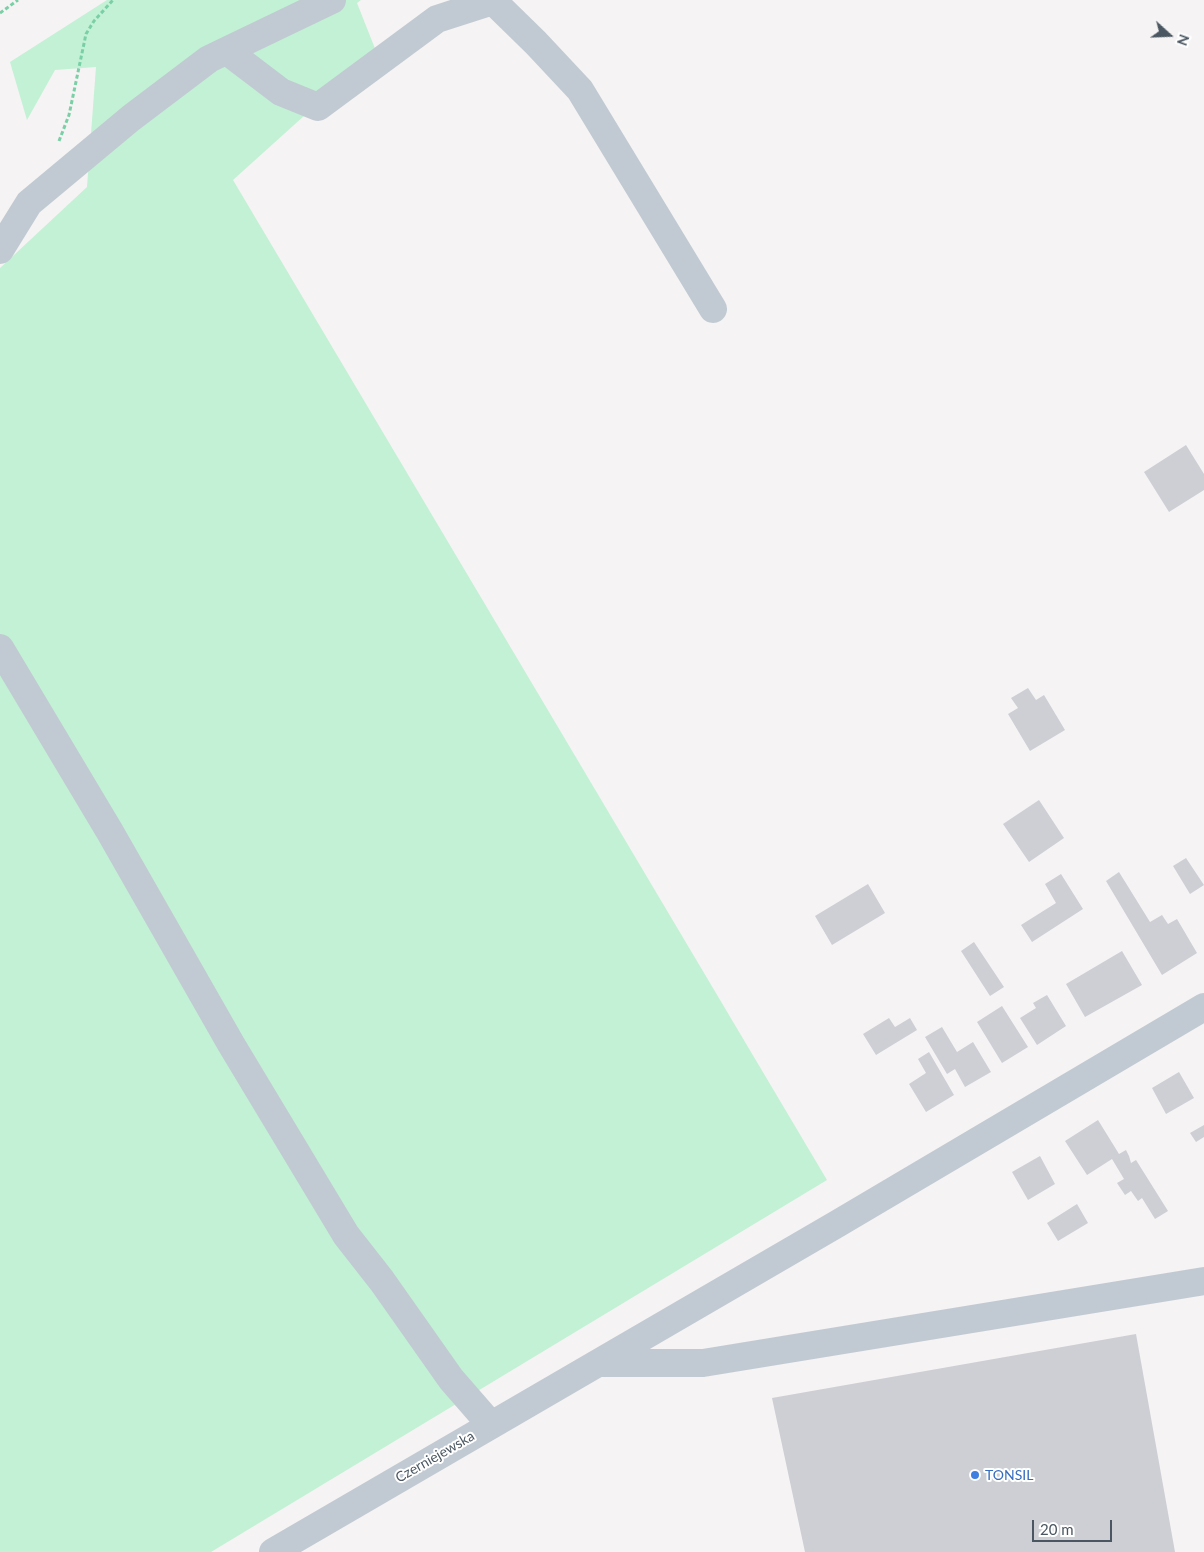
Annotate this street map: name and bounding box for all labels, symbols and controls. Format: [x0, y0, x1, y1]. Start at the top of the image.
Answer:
north arrow [1144, 10, 1194, 60]
text: N [1174, 32, 1193, 48]
street label: Czerniejewska [393, 1428, 477, 1486]
place label: TONSIL [985, 1467, 1033, 1483]
marker: TONSIL [969, 1469, 981, 1481]
scale bar [1034, 1510, 1114, 1542]
text: 20 m [1040, 1520, 1074, 1538]

